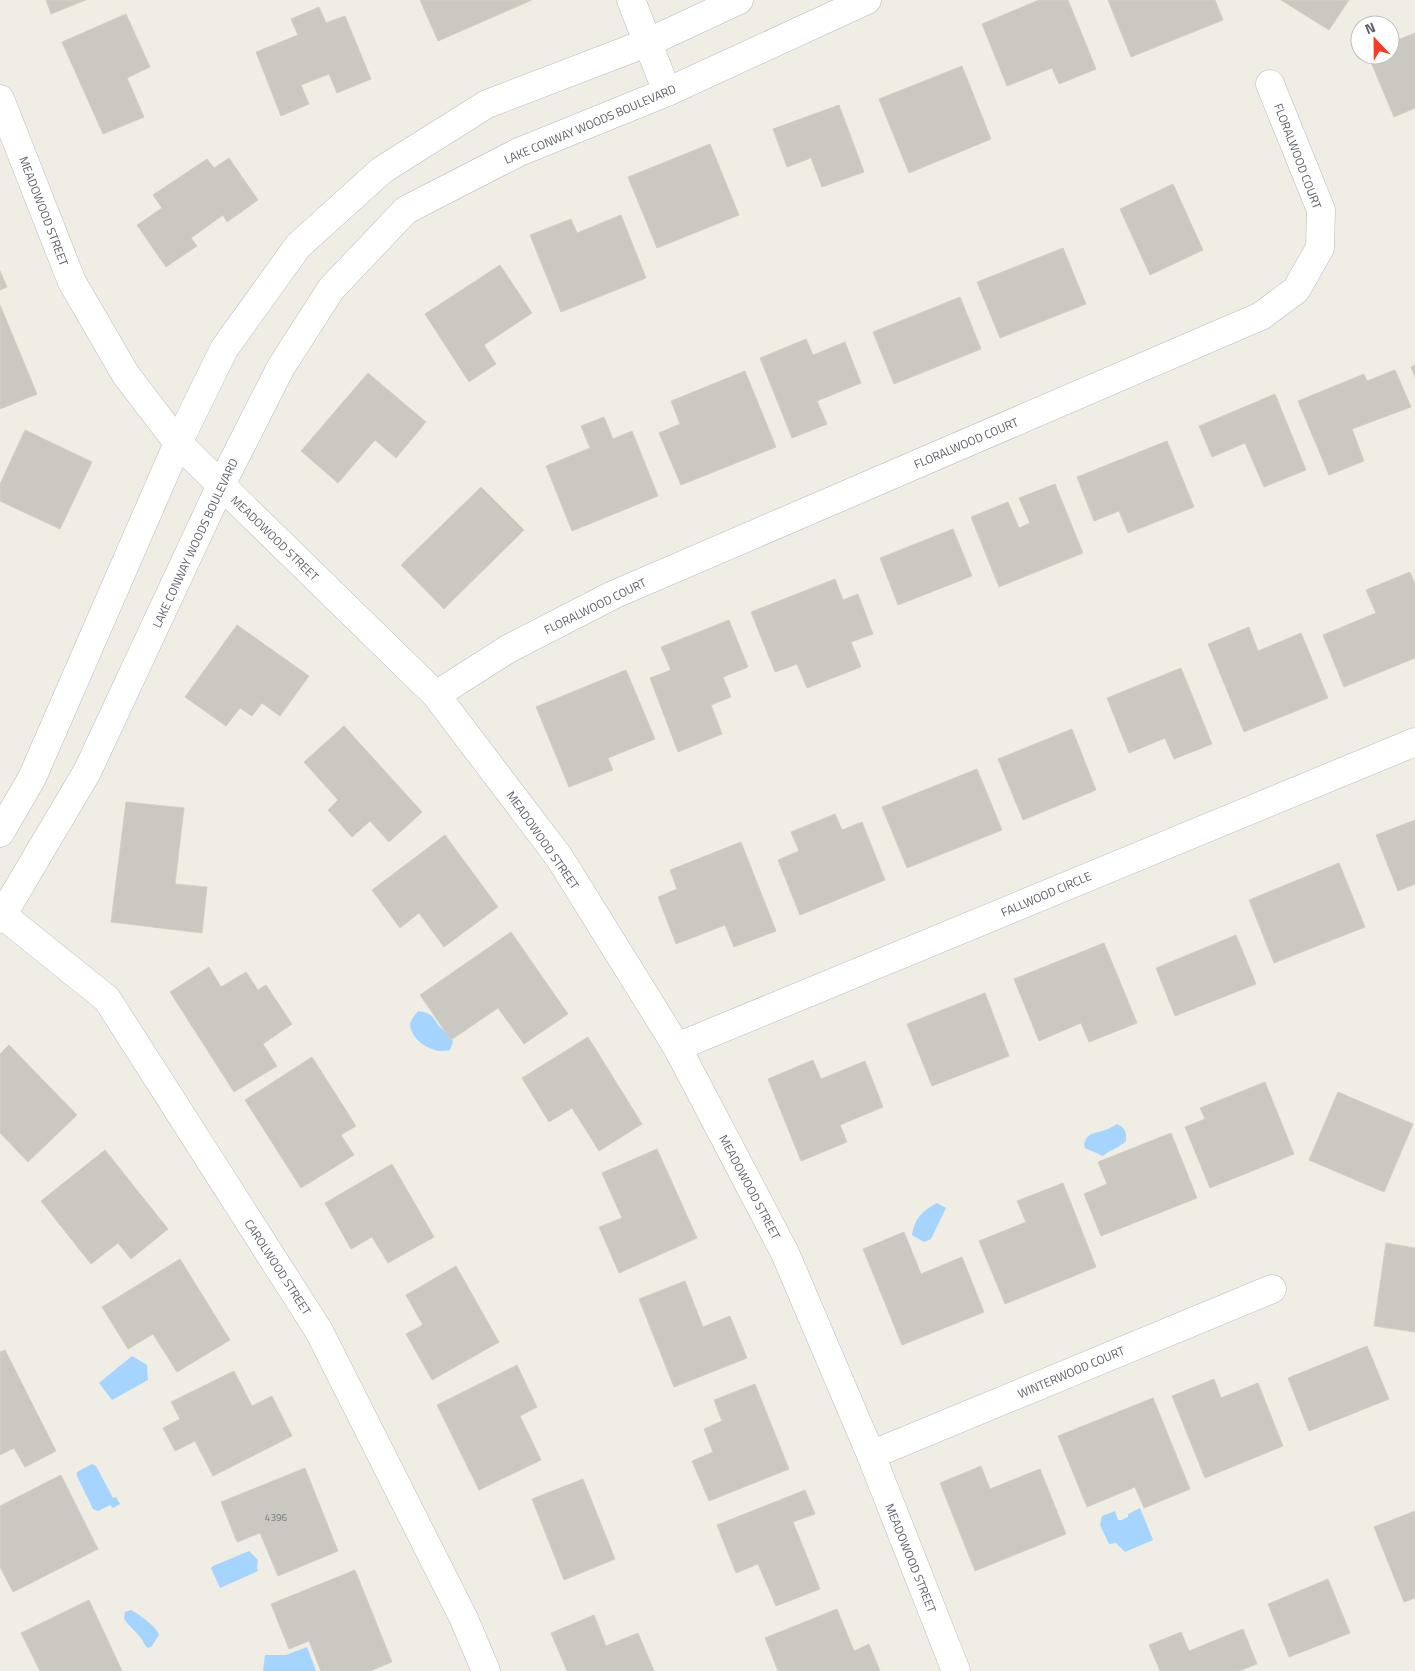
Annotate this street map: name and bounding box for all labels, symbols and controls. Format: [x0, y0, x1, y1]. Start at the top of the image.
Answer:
north arrow [1350, 15, 1400, 65]
text: N [1362, 16, 1378, 39]
street label: LAKE CONWAY WOODS BOULEVARD [501, 79, 679, 169]
street label: FLORALWOOD COURT [1269, 100, 1327, 212]
street label: MEADOWOOD STREET [14, 153, 74, 269]
street label: FLORALWOOD COURT [911, 412, 1022, 474]
street label: LAKE CONWAY WOODS BOULEVARD [147, 455, 243, 631]
street label: MEADOWOOD STREET [227, 491, 324, 586]
street label: FLORALWOOD COURT [541, 573, 650, 639]
street label: MEADOWOOD STREET [502, 787, 584, 894]
street label: FALLWOOD CIRCLE [998, 866, 1095, 922]
street label: MEADOWOOD STREET [714, 1131, 786, 1243]
street label: CAROLWOOD STREET [240, 1215, 317, 1319]
street label: WINTERWOOD COURT [1015, 1341, 1128, 1403]
street label: MEADOWOOD STREET [880, 1501, 942, 1616]
house number: 4396 [265, 1510, 288, 1525]

